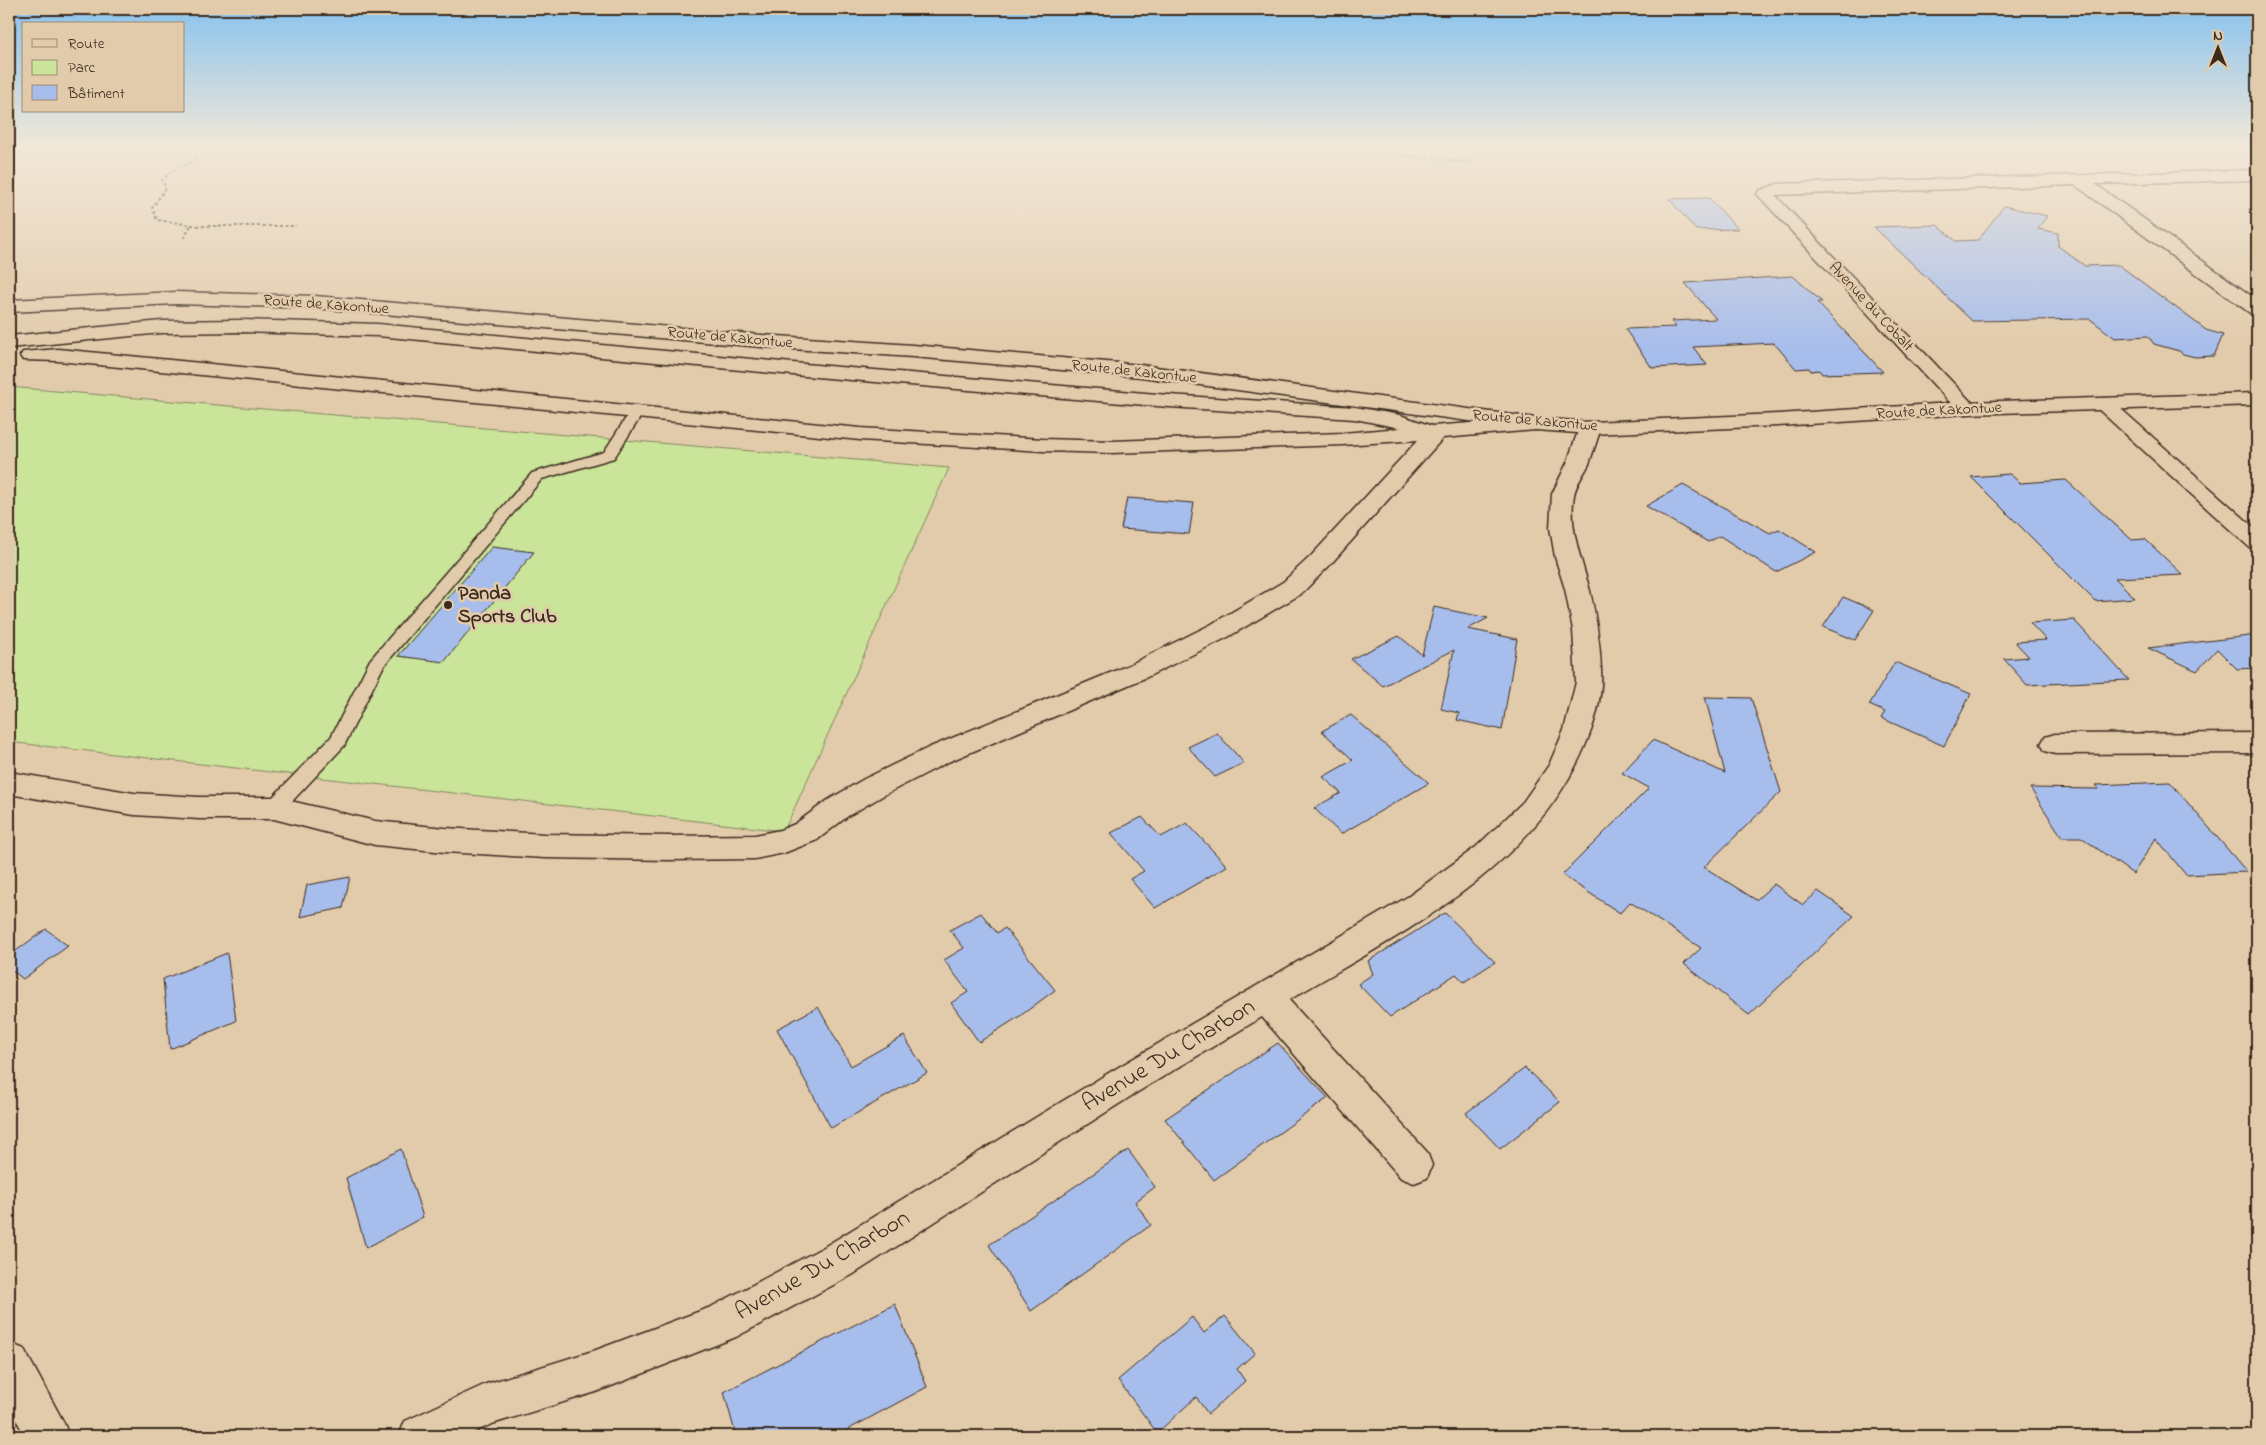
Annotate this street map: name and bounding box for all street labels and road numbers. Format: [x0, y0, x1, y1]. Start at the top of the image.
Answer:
street label: Avenue du Cobalt [1823, 257, 1920, 358]
street label: Route de Kakontwe [262, 289, 390, 321]
street label: Route de Kakontwe [666, 321, 794, 356]
street label: Route de Kakontwe [1070, 353, 1199, 391]
street label: Route de Kakontwe [1876, 396, 2003, 426]
street label: Route de Kakontwe [1471, 404, 1599, 439]
street label: Avenue Du Charbon [1076, 990, 1262, 1122]
street label: Avenue Du Charbon [729, 1202, 917, 1330]

